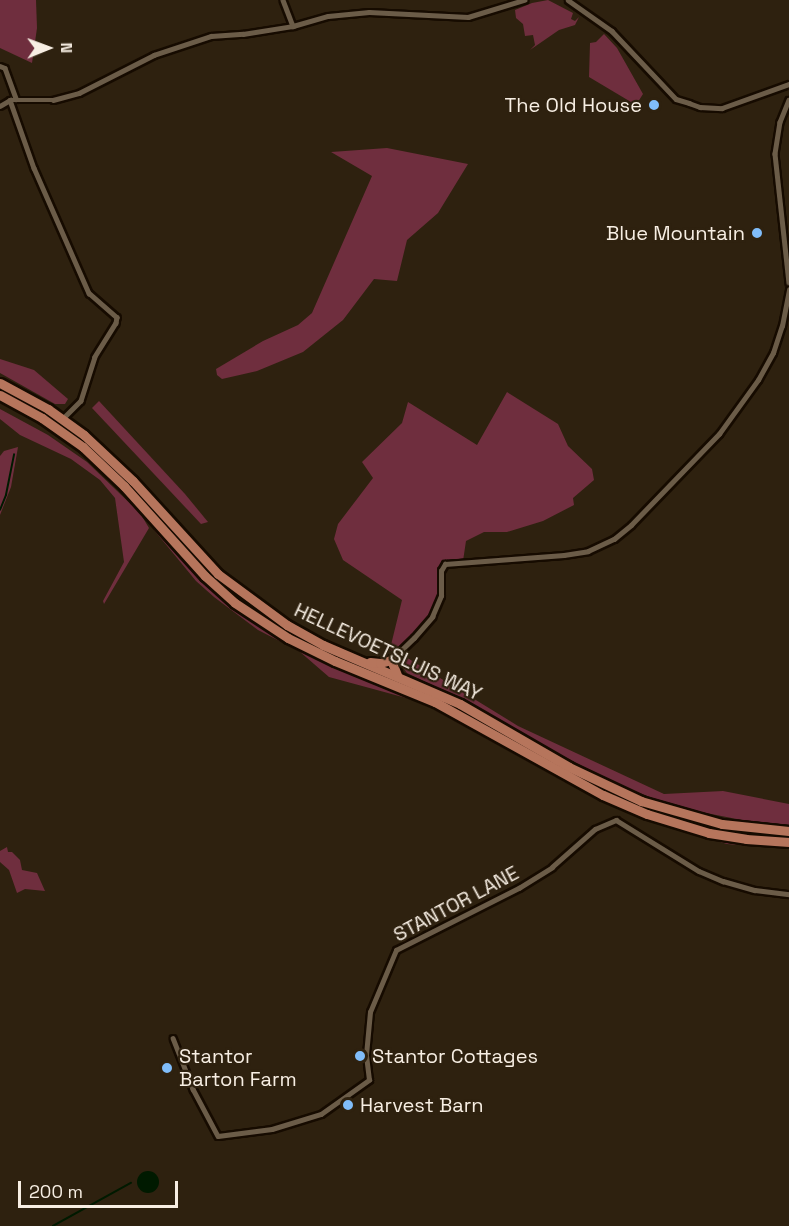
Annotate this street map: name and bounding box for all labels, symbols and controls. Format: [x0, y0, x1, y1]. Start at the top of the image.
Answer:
north arrow [18, 18, 78, 78]
text: N [56, 42, 77, 53]
place label: The Old House [505, 93, 642, 117]
marker: The Old House [647, 98, 661, 112]
place label: Blue Mountain [606, 221, 745, 245]
marker: Blue Mountain [750, 226, 764, 240]
street label: HELLEVOETSLUIS WAY [290, 598, 486, 706]
street label: STANTOR LANE [389, 861, 523, 947]
place label: Stantor Barton Farm [179, 1044, 297, 1091]
place label: Stantor Cottages [372, 1044, 538, 1068]
marker: Stantor Cottages [353, 1049, 367, 1063]
marker: Stantor Barton Farm [160, 1061, 174, 1075]
place label: Harvest Barn [360, 1093, 484, 1117]
marker: Harvest Barn [341, 1098, 355, 1112]
scale bar [21, 1169, 182, 1207]
text: 200 m [29, 1180, 83, 1203]

